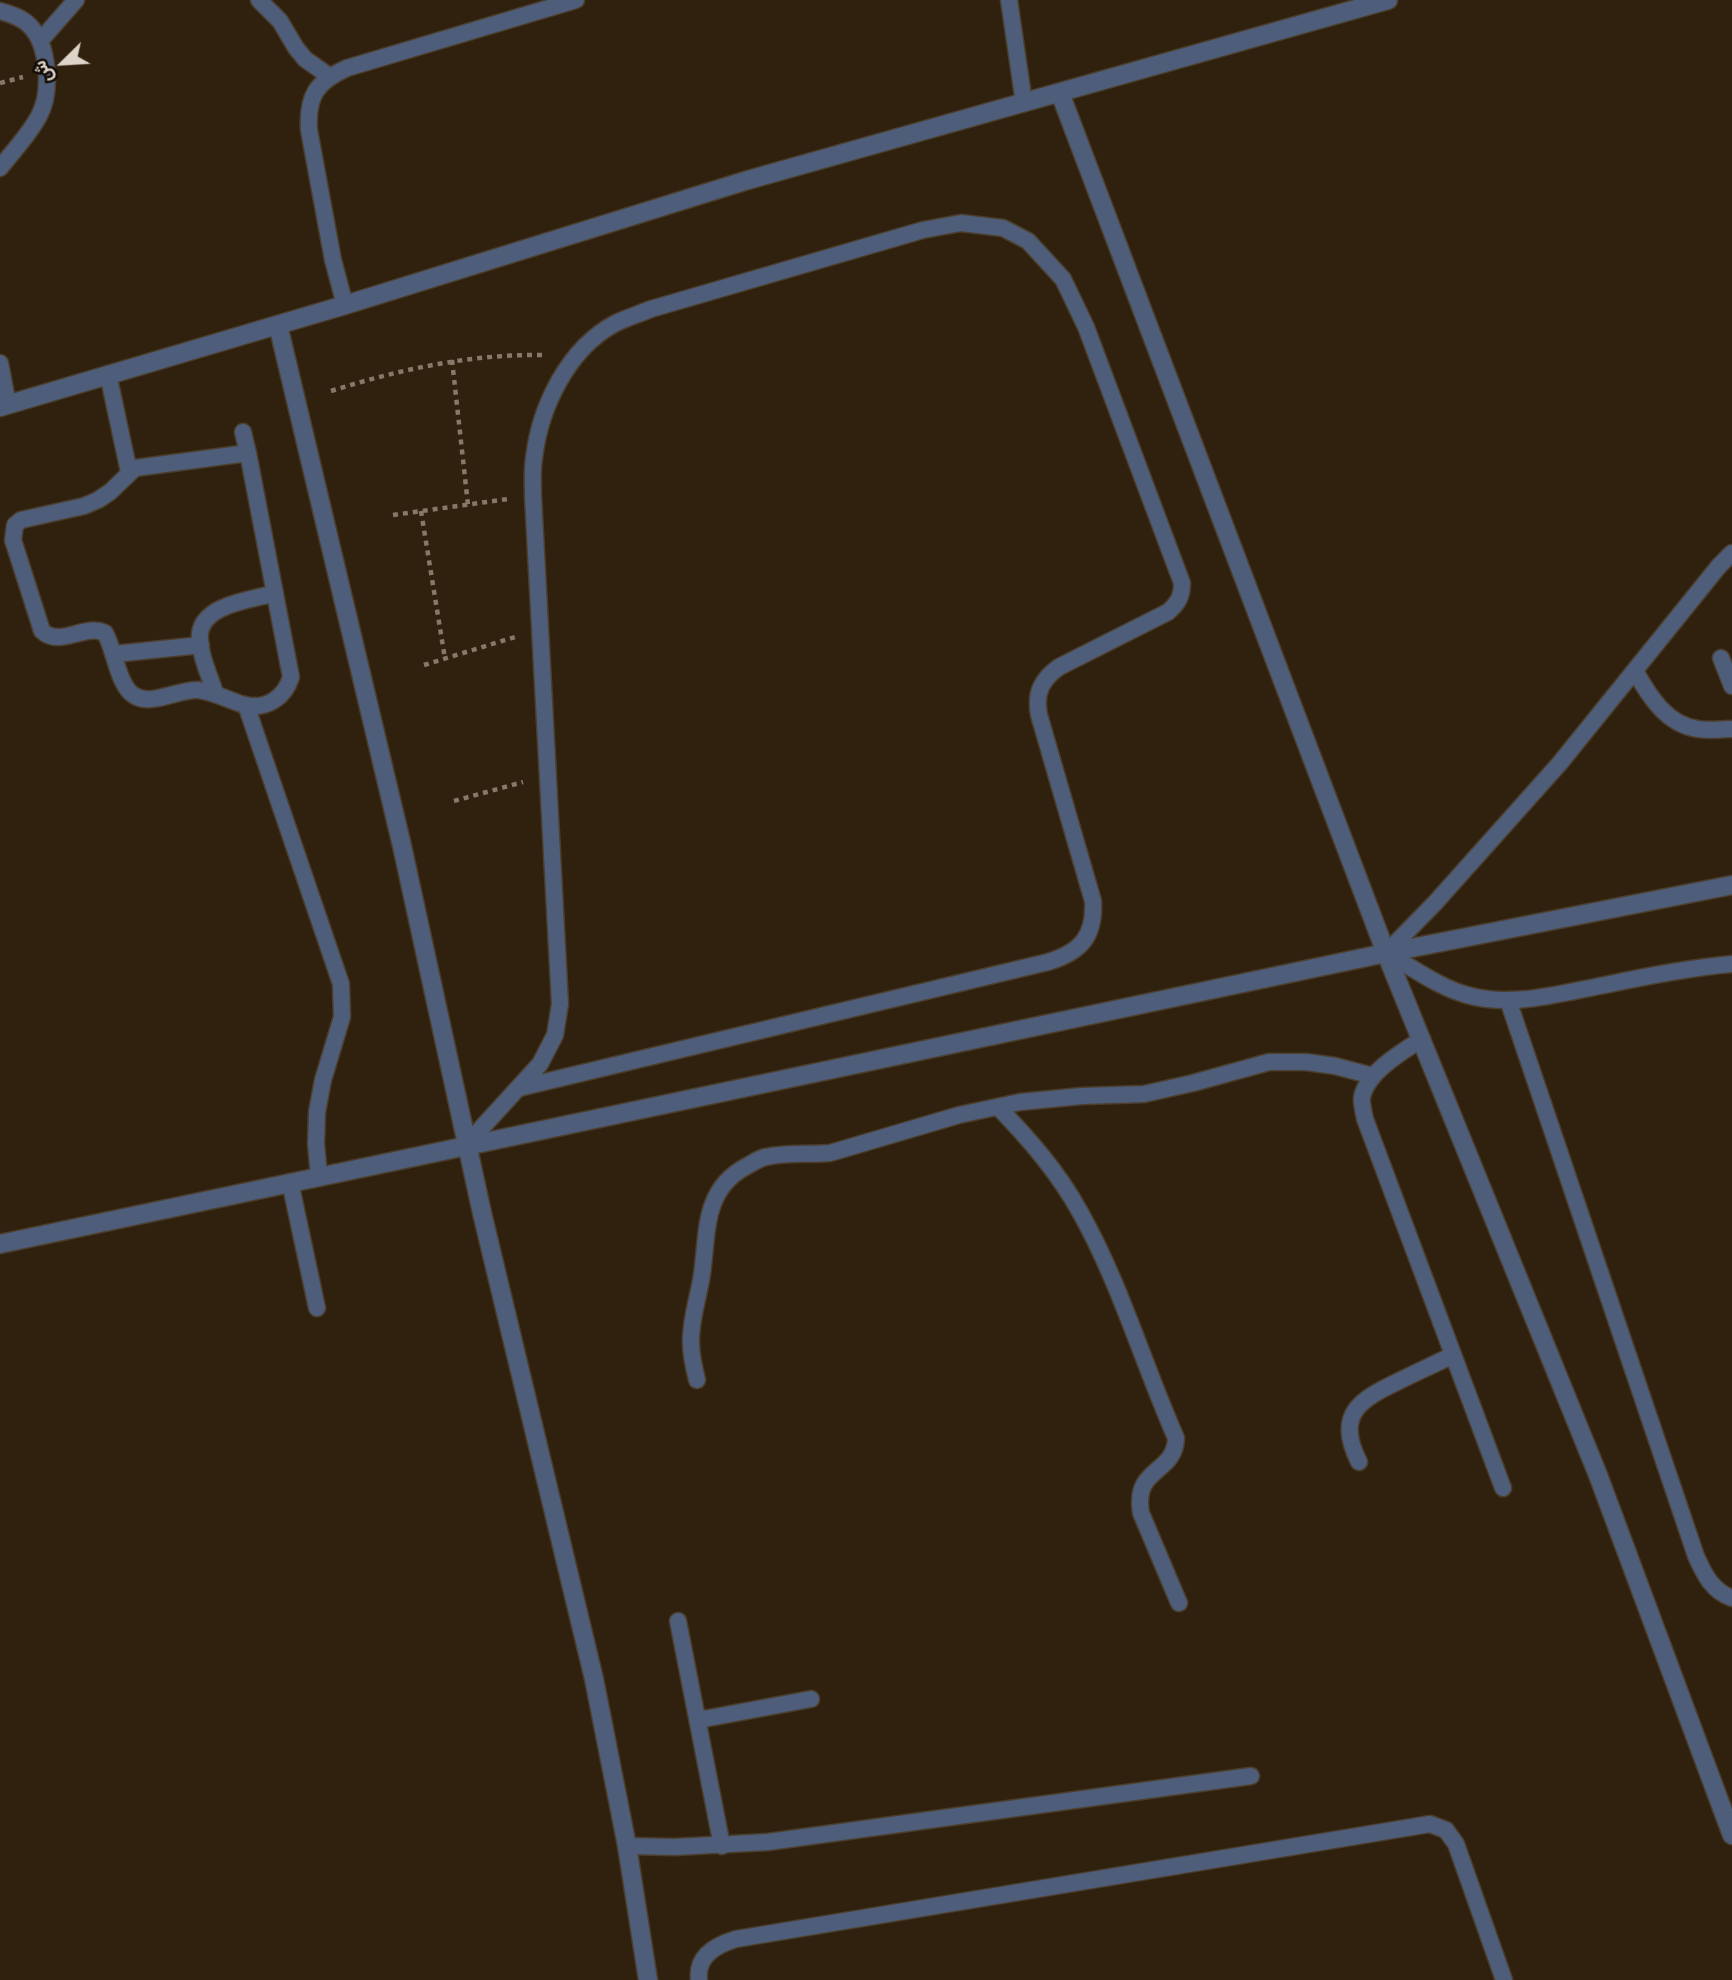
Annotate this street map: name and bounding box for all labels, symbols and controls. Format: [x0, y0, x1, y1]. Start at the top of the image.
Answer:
north arrow [28, 28, 98, 98]
text: ش [26, 56, 60, 88]

